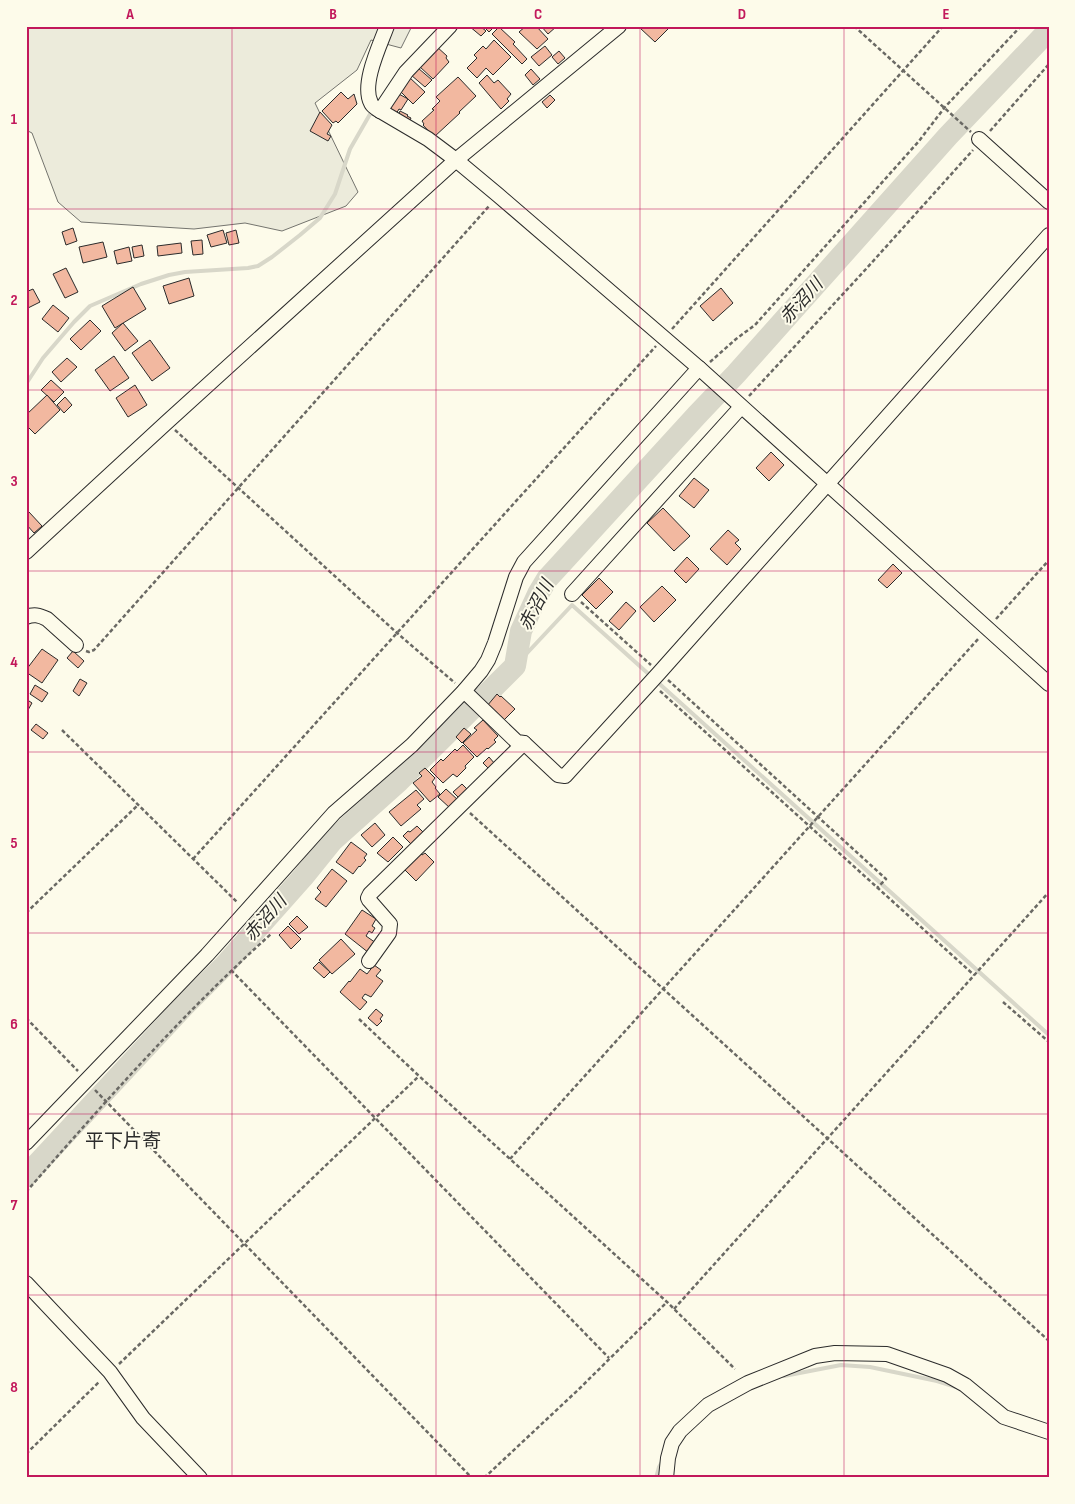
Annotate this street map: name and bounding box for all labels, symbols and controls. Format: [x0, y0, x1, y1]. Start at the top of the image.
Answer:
text: A [125, 5, 134, 24]
text: B [329, 5, 337, 24]
text: C [534, 5, 542, 24]
text: D [738, 5, 746, 24]
text: E [943, 5, 950, 24]
text: 1 [11, 110, 18, 129]
water label: 赤沼川 [776, 273, 829, 328]
text: 2 [10, 291, 18, 310]
text: 3 [10, 472, 18, 491]
water label: 赤沼川 [515, 575, 559, 634]
text: 4 [10, 653, 18, 672]
text: 5 [10, 834, 18, 853]
water label: 赤沼川 [240, 890, 292, 946]
text: 6 [10, 1015, 18, 1034]
district label: 平下片寄 [85, 1130, 161, 1153]
text: 7 [11, 1196, 18, 1215]
text: 8 [10, 1378, 18, 1397]

